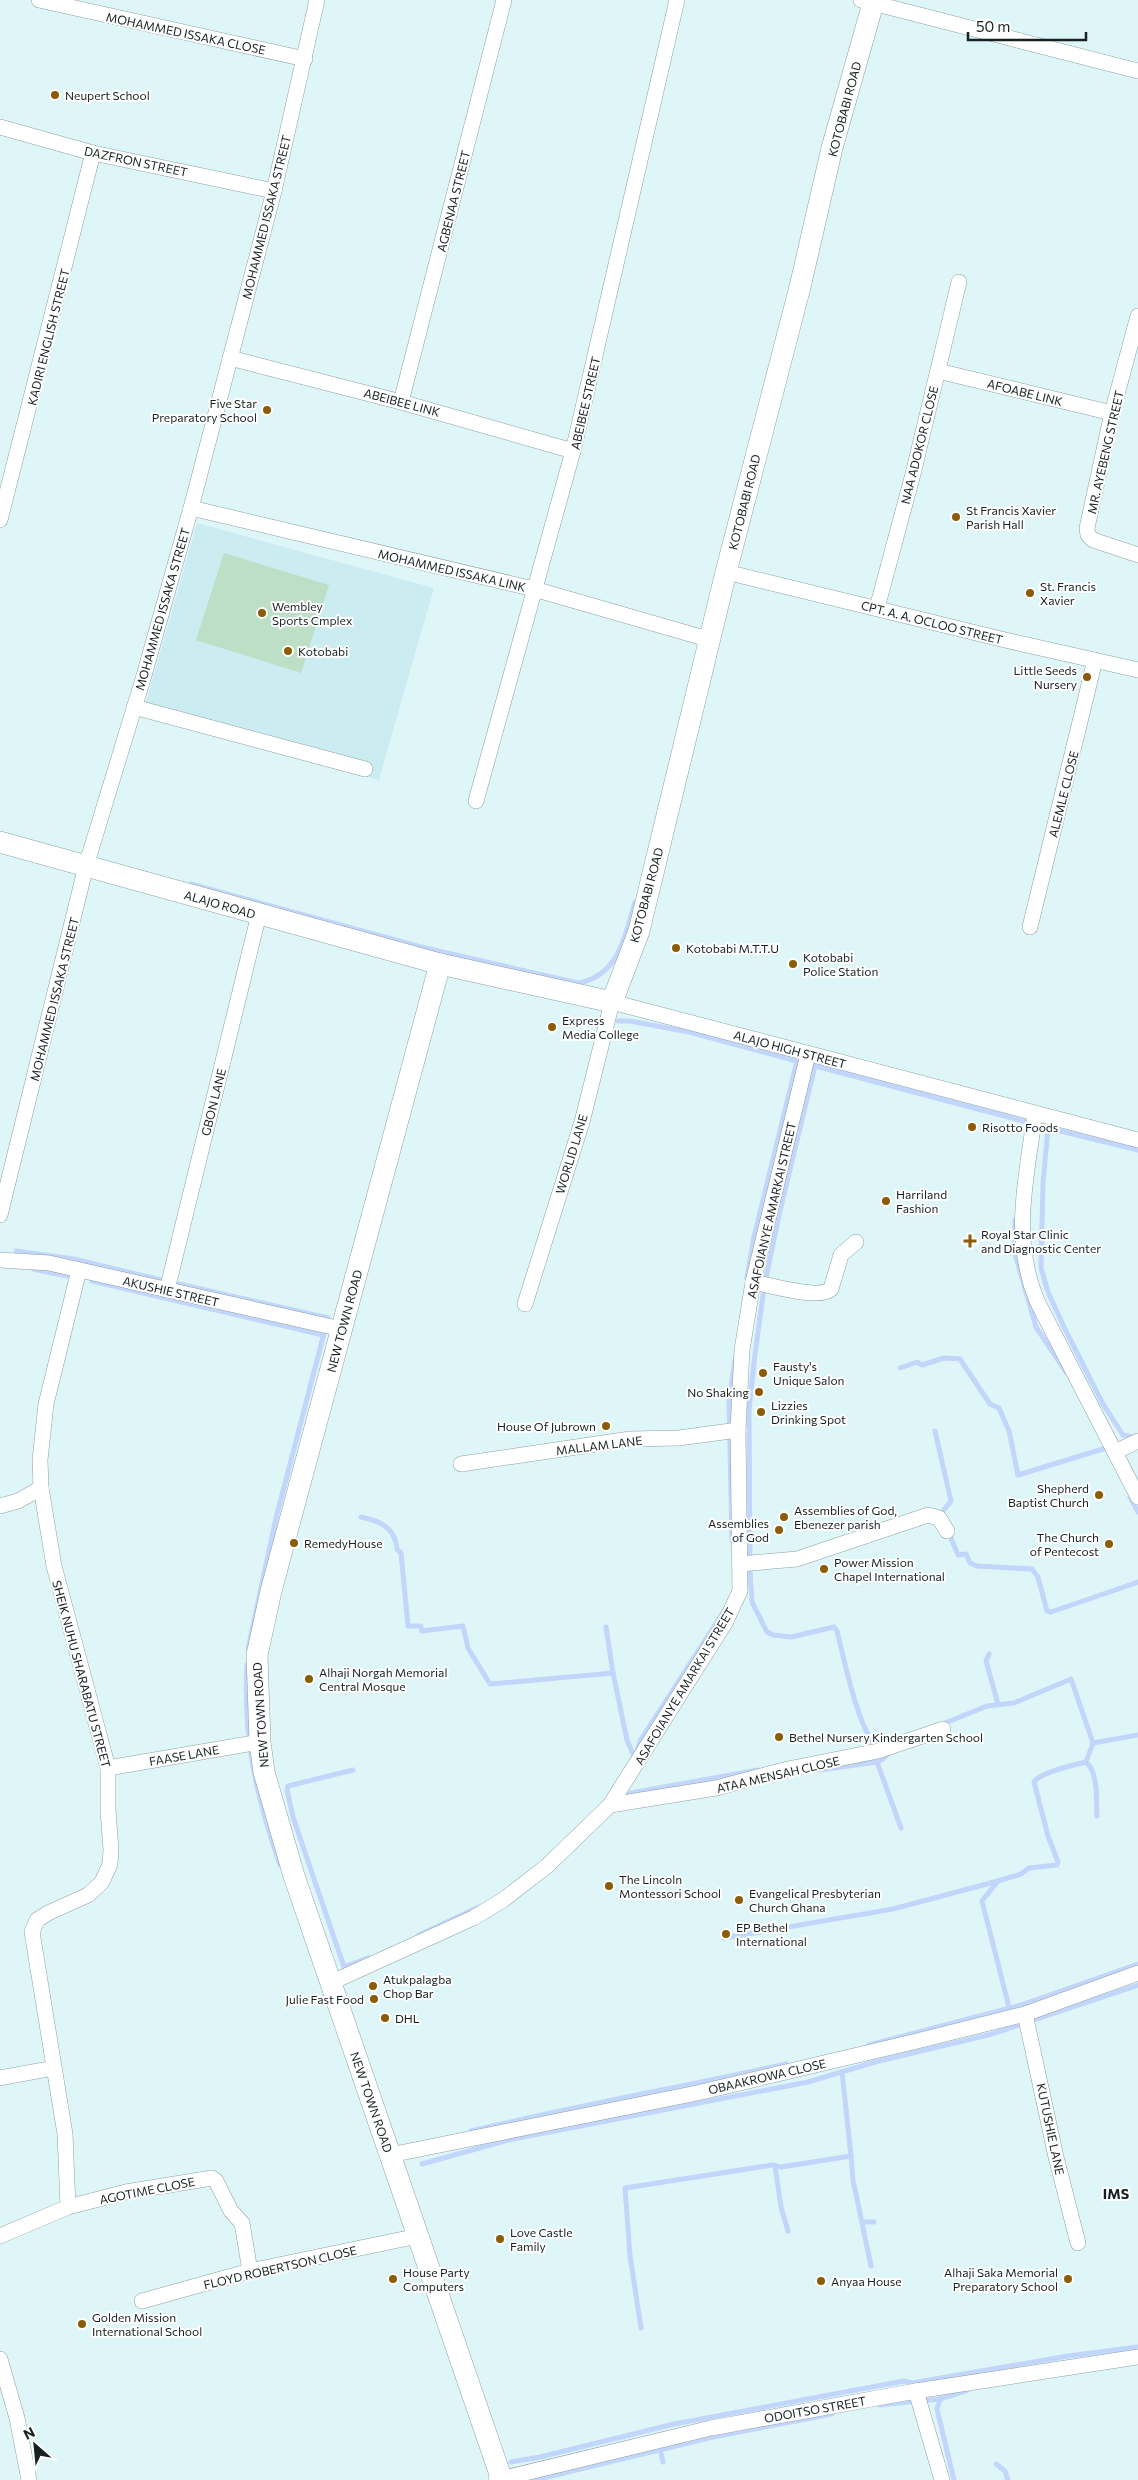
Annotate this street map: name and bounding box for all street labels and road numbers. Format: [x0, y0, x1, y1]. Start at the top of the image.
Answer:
street label: MOHAMMED ISSAKA CLOSE [105, 9, 267, 57]
street label: KOTOBABI ROAD [825, 60, 863, 158]
street label: MOHAMMED ISSAKA STREET [239, 133, 293, 300]
street label: DAZFRON STREET [83, 143, 189, 179]
street label: AGBENAA STREET [434, 149, 472, 253]
street label: KADIRI ENGLISH STREET [24, 267, 72, 407]
street label: ABEIBEE STREET [567, 355, 603, 451]
street label: AFOABE LINK [986, 376, 1064, 408]
street label: NAA ADOKOR CLOSE [898, 384, 940, 506]
street label: ABEIBEE LINK [362, 385, 442, 419]
street label: MR. AYEBENG STREET [1084, 389, 1126, 515]
street label: KOTOBABI ROAD [725, 453, 763, 551]
street label: MOHAMMED ISSAKA STREET [132, 526, 192, 692]
street label: MOHAMMED ISSAKA LINK [377, 546, 527, 594]
street label: CPT. A. A. OCLOO STREET [860, 598, 1005, 646]
street label: ALEMLE CLOSE [1045, 749, 1081, 839]
street label: KOTOBABI ROAD [627, 846, 665, 944]
street label: ALAJO ROAD [182, 887, 257, 922]
street label: MOHAMMED ISSAKA STREET [27, 915, 81, 1082]
street label: ALAJO HIGH STREET [732, 1027, 848, 1072]
street label: GBON LANE [198, 1067, 228, 1137]
street label: WORLID LANE [552, 1112, 590, 1196]
street label: ASAFOIANYE AMARKAI STREET [744, 1120, 798, 1300]
street label: NEW TOWN ROAD [324, 1268, 364, 1374]
street label: AKUSHIE STREET [121, 1273, 221, 1309]
street label: MALLAM LANE [555, 1433, 643, 1457]
street label: SHEIK NUHU SHARABATU STREET [50, 1579, 114, 1770]
street label: ASAFOIANYE AMARKAI STREET [631, 1605, 737, 1767]
street label: NEW TOWN ROAD [249, 1662, 271, 1768]
street label: FAASE LANE [148, 1742, 220, 1768]
street label: ATAA MENSAH CLOSE [715, 1753, 841, 1795]
street label: NEW TOWN ROAD [348, 2050, 396, 2154]
street label: OBAAKROWA CLOSE [707, 2056, 827, 2096]
street label: KUTUSHIE LANE [1034, 2082, 1068, 2176]
street label: AGOTIME CLOSE [98, 2174, 196, 2206]
street label: FLOYD ROBERTSON CLOSE [202, 2243, 358, 2291]
street label: ODOITSO STREET [763, 2393, 867, 2425]

